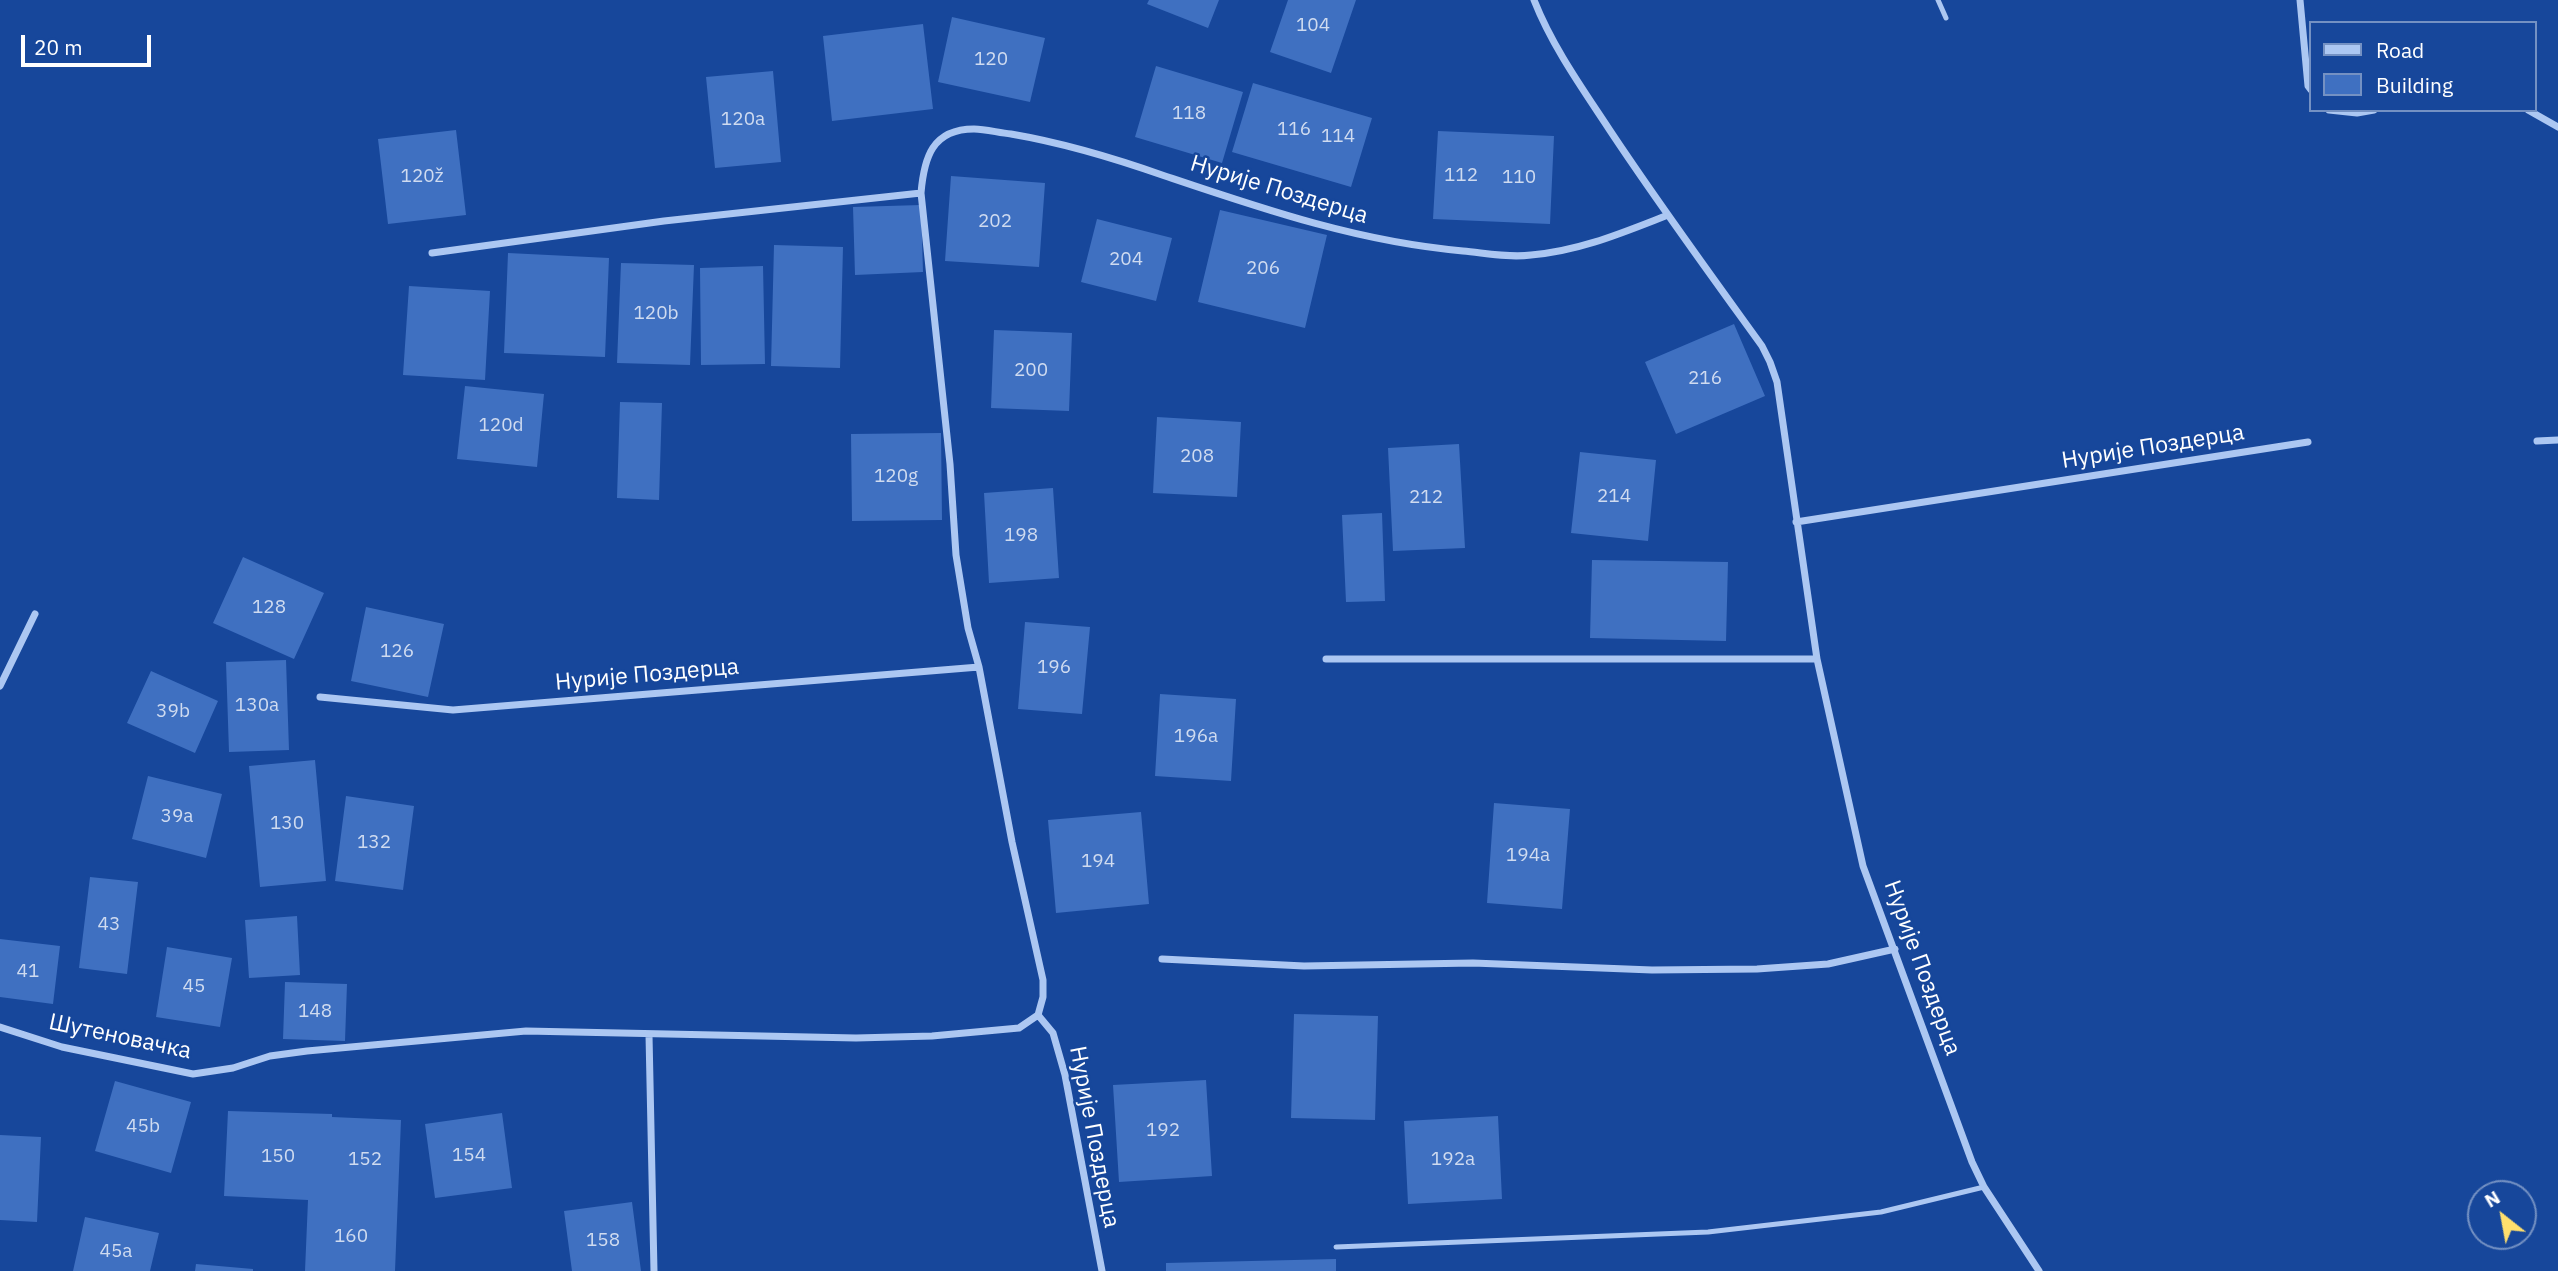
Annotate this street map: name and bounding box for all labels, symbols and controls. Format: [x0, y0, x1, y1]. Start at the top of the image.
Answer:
house number: 104 [1296, 15, 1330, 37]
scale bar [24, 21, 154, 65]
legend [2310, 21, 2537, 112]
text: 20 m [34, 33, 83, 61]
text: Road [2376, 36, 2424, 64]
house number: 120 [974, 49, 1008, 71]
text: Building [2376, 71, 2453, 99]
house number: 118 [1172, 103, 1206, 125]
house number: 120a [721, 109, 765, 131]
house number: 116 [1277, 119, 1311, 141]
house number: 114 [1321, 126, 1355, 148]
street label: Нурије Поздерца [1187, 150, 1371, 230]
house number: 112 [1444, 165, 1478, 187]
house number: 120ž [400, 166, 444, 188]
house number: 110 [1502, 167, 1536, 189]
house number: 202 [978, 211, 1012, 233]
house number: 204 [1109, 249, 1143, 271]
house number: 206 [1246, 258, 1280, 280]
house number: 120b [633, 303, 679, 325]
house number: 200 [1014, 360, 1048, 382]
house number: 216 [1688, 368, 1722, 390]
house number: 120d [478, 415, 524, 437]
street label: Нурије Поздерца [2060, 419, 2246, 475]
house number: 208 [1180, 446, 1214, 468]
house number: 120g [874, 466, 918, 488]
house number: 214 [1597, 486, 1631, 508]
house number: 212 [1409, 487, 1443, 509]
house number: 198 [1004, 525, 1038, 547]
house number: 128 [252, 597, 286, 619]
house number: 126 [380, 641, 414, 663]
street label: Нурије Поздерца [554, 653, 740, 697]
house number: 196 [1037, 657, 1071, 679]
house number: 130a [235, 695, 279, 717]
house number: 39b [156, 701, 190, 723]
house number: 196a [1174, 726, 1218, 748]
house number: 39a [161, 806, 193, 828]
house number: 130 [270, 813, 304, 835]
house number: 132 [357, 832, 391, 854]
house number: 194a [1506, 845, 1550, 867]
house number: 194 [1081, 851, 1115, 873]
street label: Нурије Поздерца [1878, 877, 1966, 1059]
house number: 43 [98, 914, 120, 936]
house number: 41 [17, 961, 39, 983]
house number: 45 [183, 976, 205, 998]
house number: 148 [298, 1001, 332, 1023]
street label: Шутеновачка [46, 1008, 194, 1066]
street label: Нурије Поздерца [1063, 1044, 1125, 1230]
house number: 45b [126, 1116, 160, 1138]
house number: 192 [1146, 1120, 1180, 1142]
house number: 154 [452, 1145, 486, 1167]
house number: 150 [261, 1146, 295, 1168]
house number: 152 [348, 1149, 382, 1171]
house number: 192a [1431, 1149, 1475, 1171]
north arrow [2467, 1180, 2537, 1250]
text: N [2480, 1185, 2504, 1213]
house number: 160 [334, 1226, 368, 1248]
house number: 158 [586, 1230, 620, 1252]
house number: 45a [100, 1241, 132, 1263]

